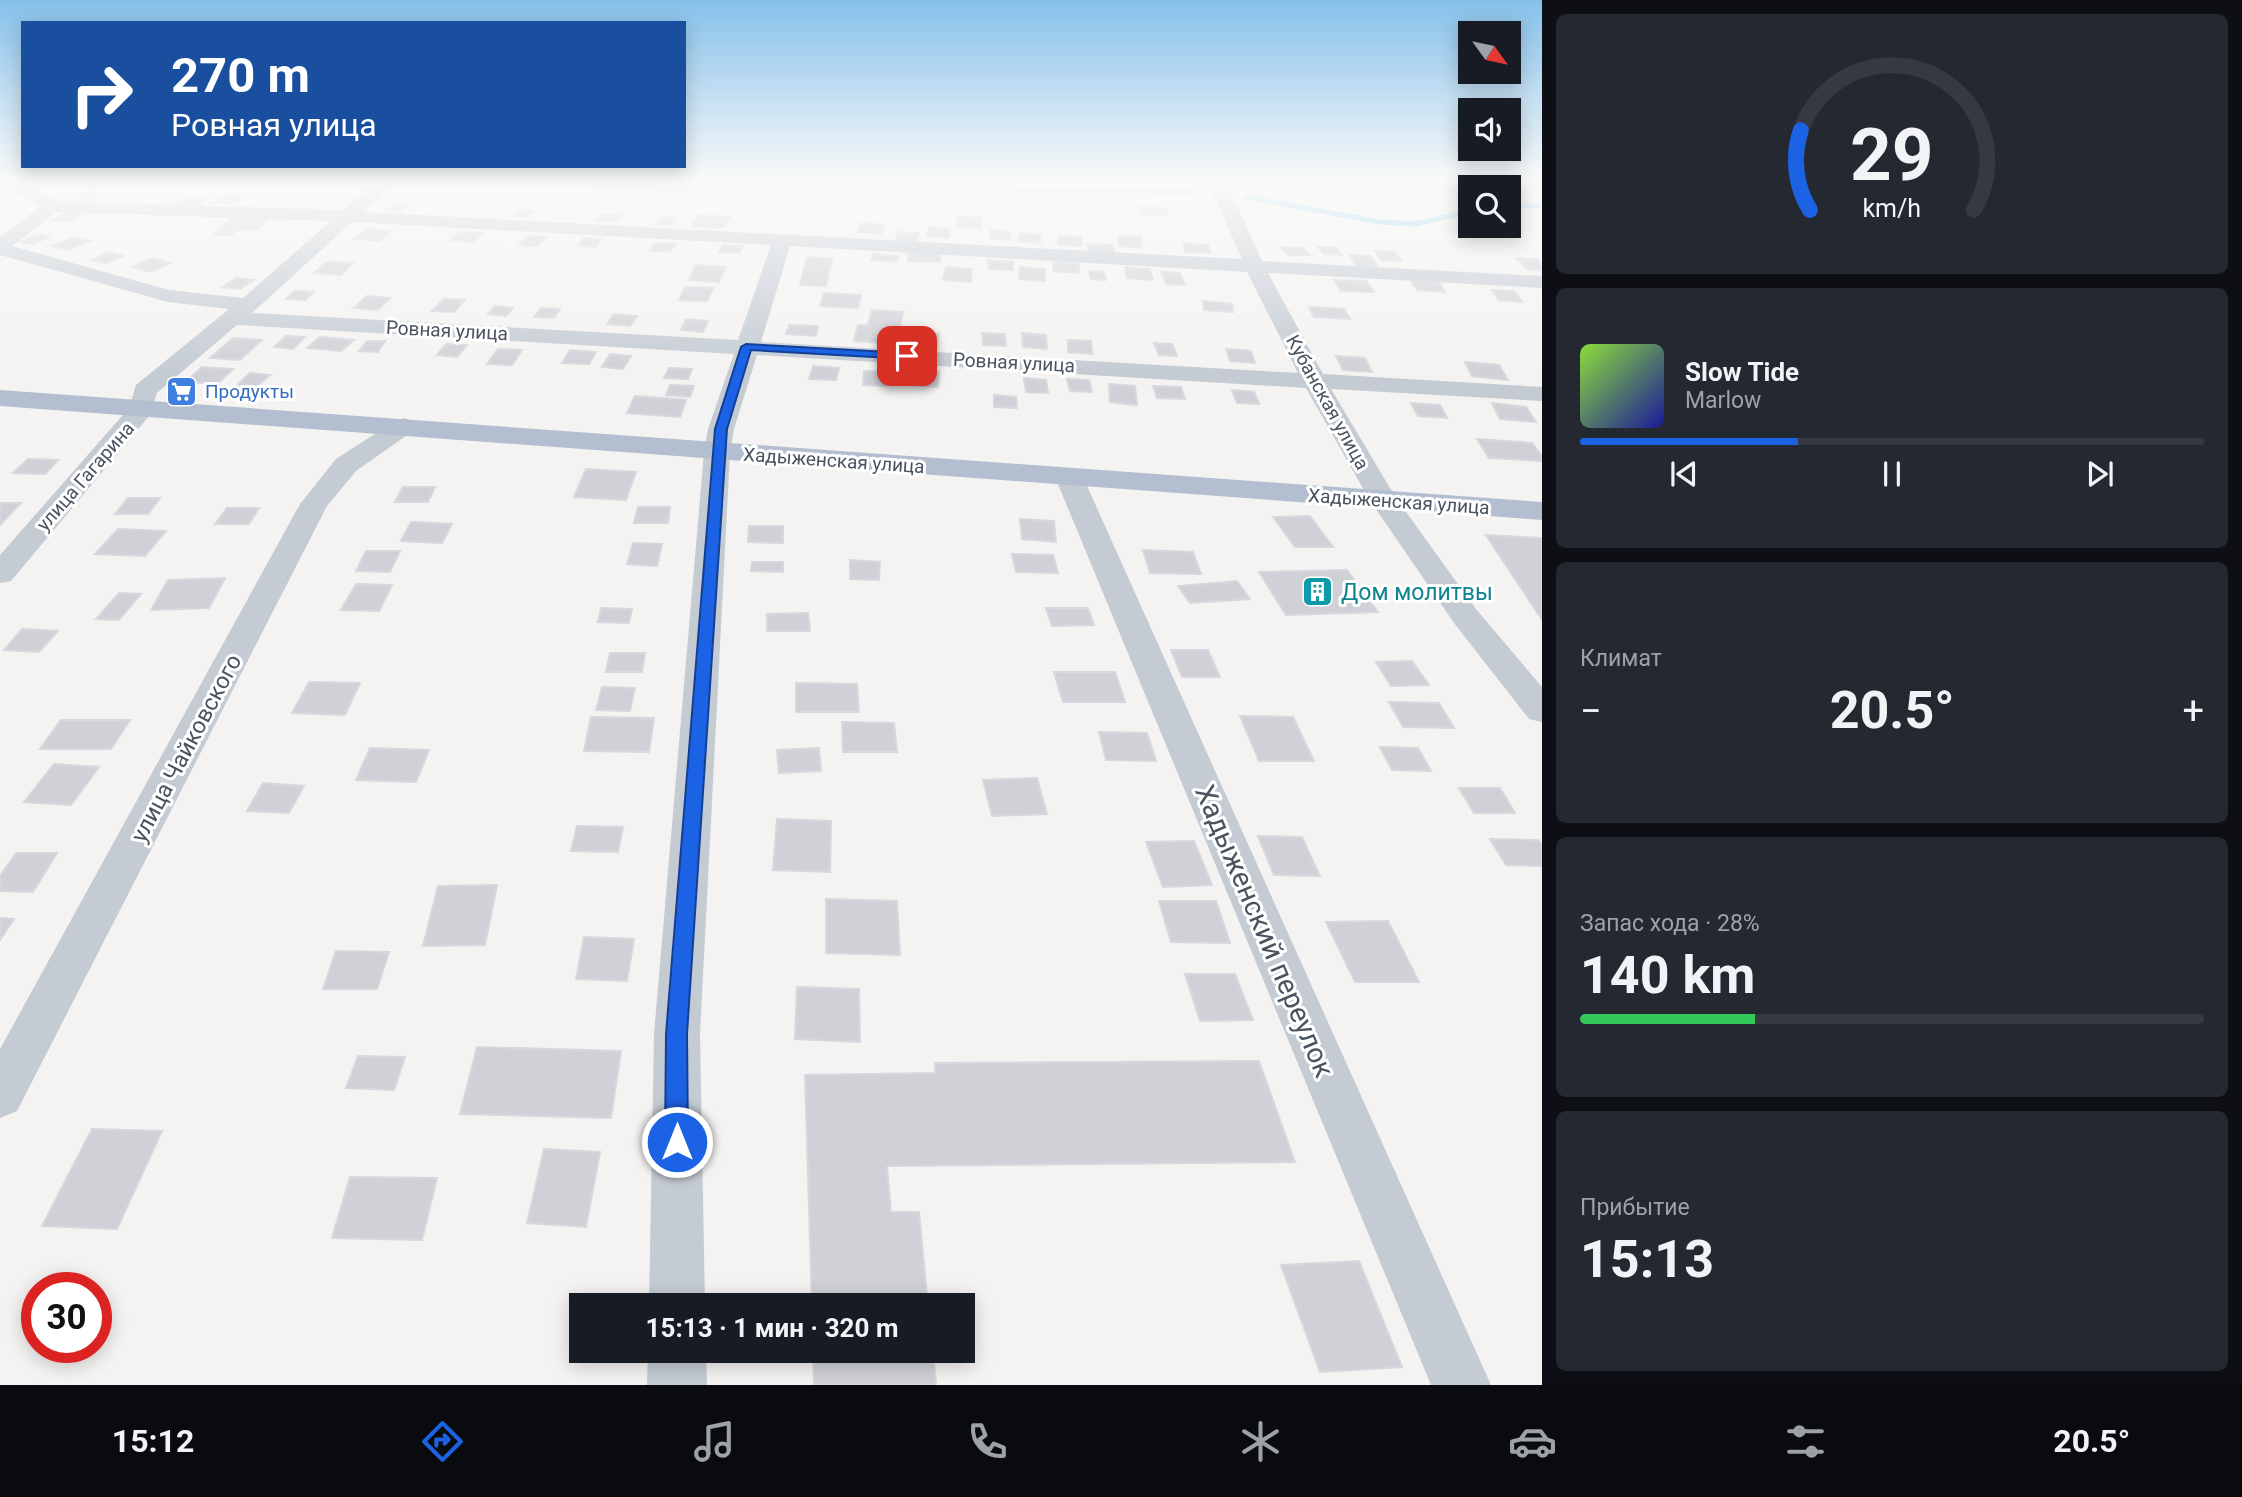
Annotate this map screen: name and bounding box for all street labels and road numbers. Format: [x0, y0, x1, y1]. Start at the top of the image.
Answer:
street label: Ровная улица [385, 316, 509, 345]
street label: Кубанская улица [1281, 331, 1374, 474]
street label: Ровная улица [952, 348, 1076, 377]
street label: улица Гагарина [32, 417, 139, 536]
street label: Хадыженская улица [743, 443, 925, 478]
street label: Хадыженская улица [1308, 484, 1490, 519]
street label: улица Чайковского [126, 650, 247, 847]
street label: Хадыженский переулок [1188, 780, 1341, 1082]

